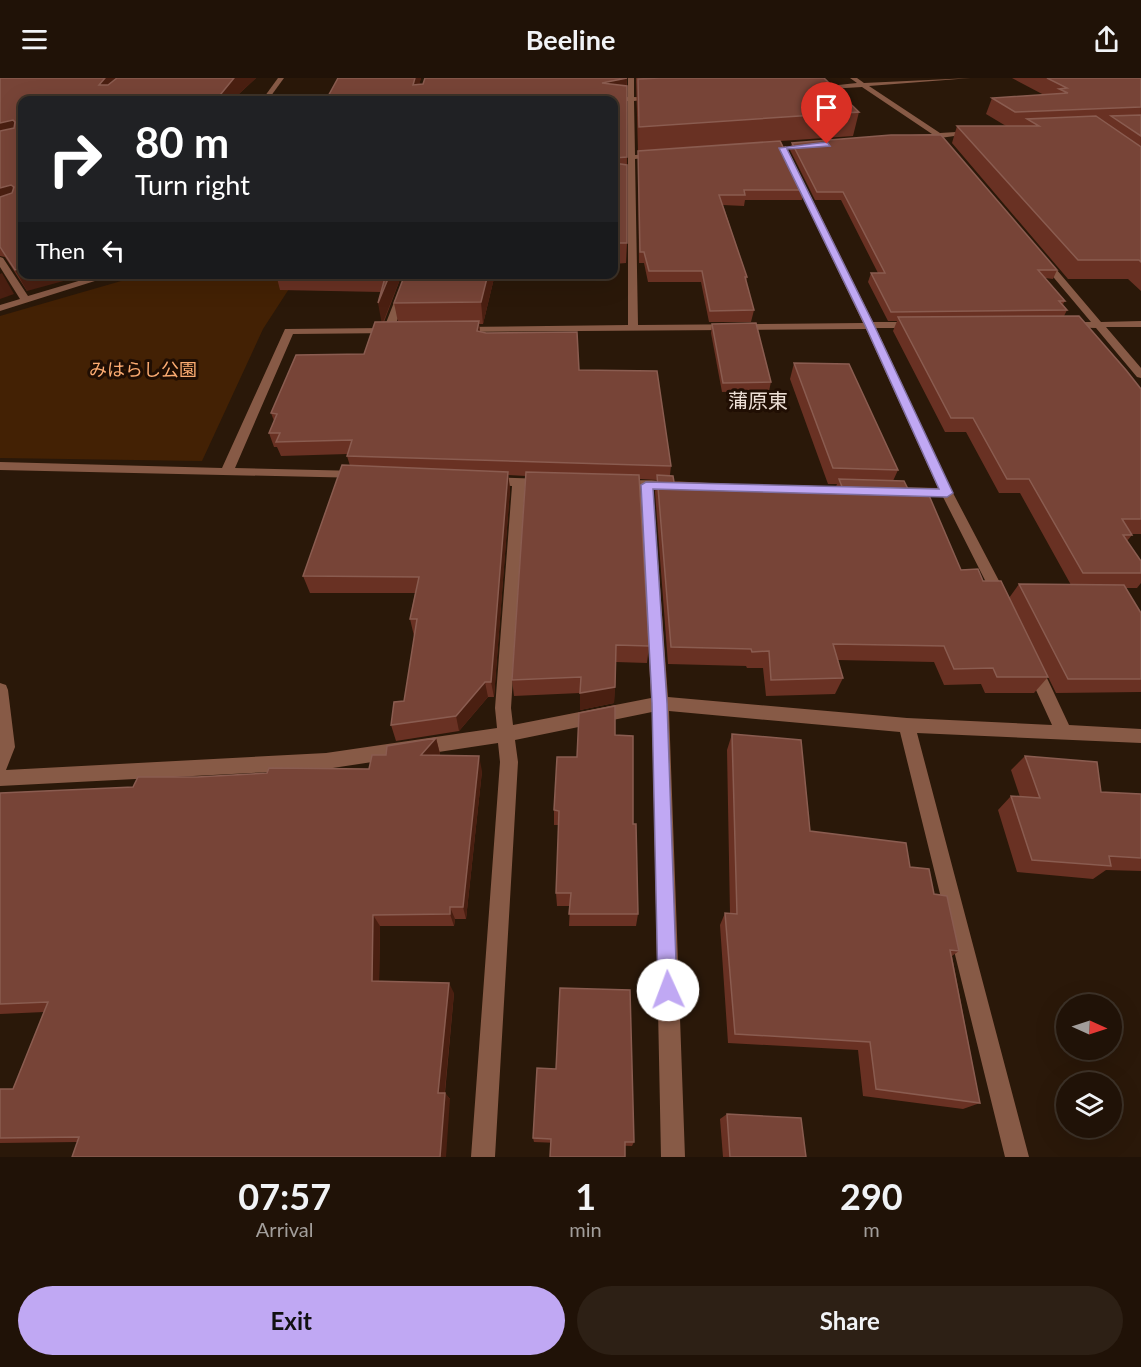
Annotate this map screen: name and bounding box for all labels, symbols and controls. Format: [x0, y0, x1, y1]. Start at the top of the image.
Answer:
icon: menu [18, 23, 51, 56]
text: Beeline [526, 23, 615, 56]
icon: share [1090, 23, 1123, 56]
pin [801, 82, 852, 144]
icon: arrive [810, 91, 843, 124]
text: 80 m [135, 117, 229, 167]
icon: right [36, 120, 114, 198]
text: Turn right [135, 168, 250, 201]
icon: left [97, 234, 130, 267]
text: Then [36, 237, 85, 264]
park label: みはらし公園 [89, 358, 197, 380]
district label: 蒲原東 [728, 388, 788, 412]
position arrow [636, 958, 700, 1022]
north arrow [1056, 994, 1122, 1060]
map controls [1056, 994, 1122, 1138]
button: layers [1056, 1072, 1122, 1138]
text: 07:57 [238, 1174, 331, 1218]
text: 1 [575, 1174, 596, 1218]
text: 290 [840, 1174, 903, 1218]
text: Arrival [256, 1217, 313, 1241]
text: min [569, 1217, 602, 1241]
text: m [863, 1217, 880, 1241]
button: Exit [18, 1286, 565, 1355]
button: Share [577, 1286, 1123, 1355]

